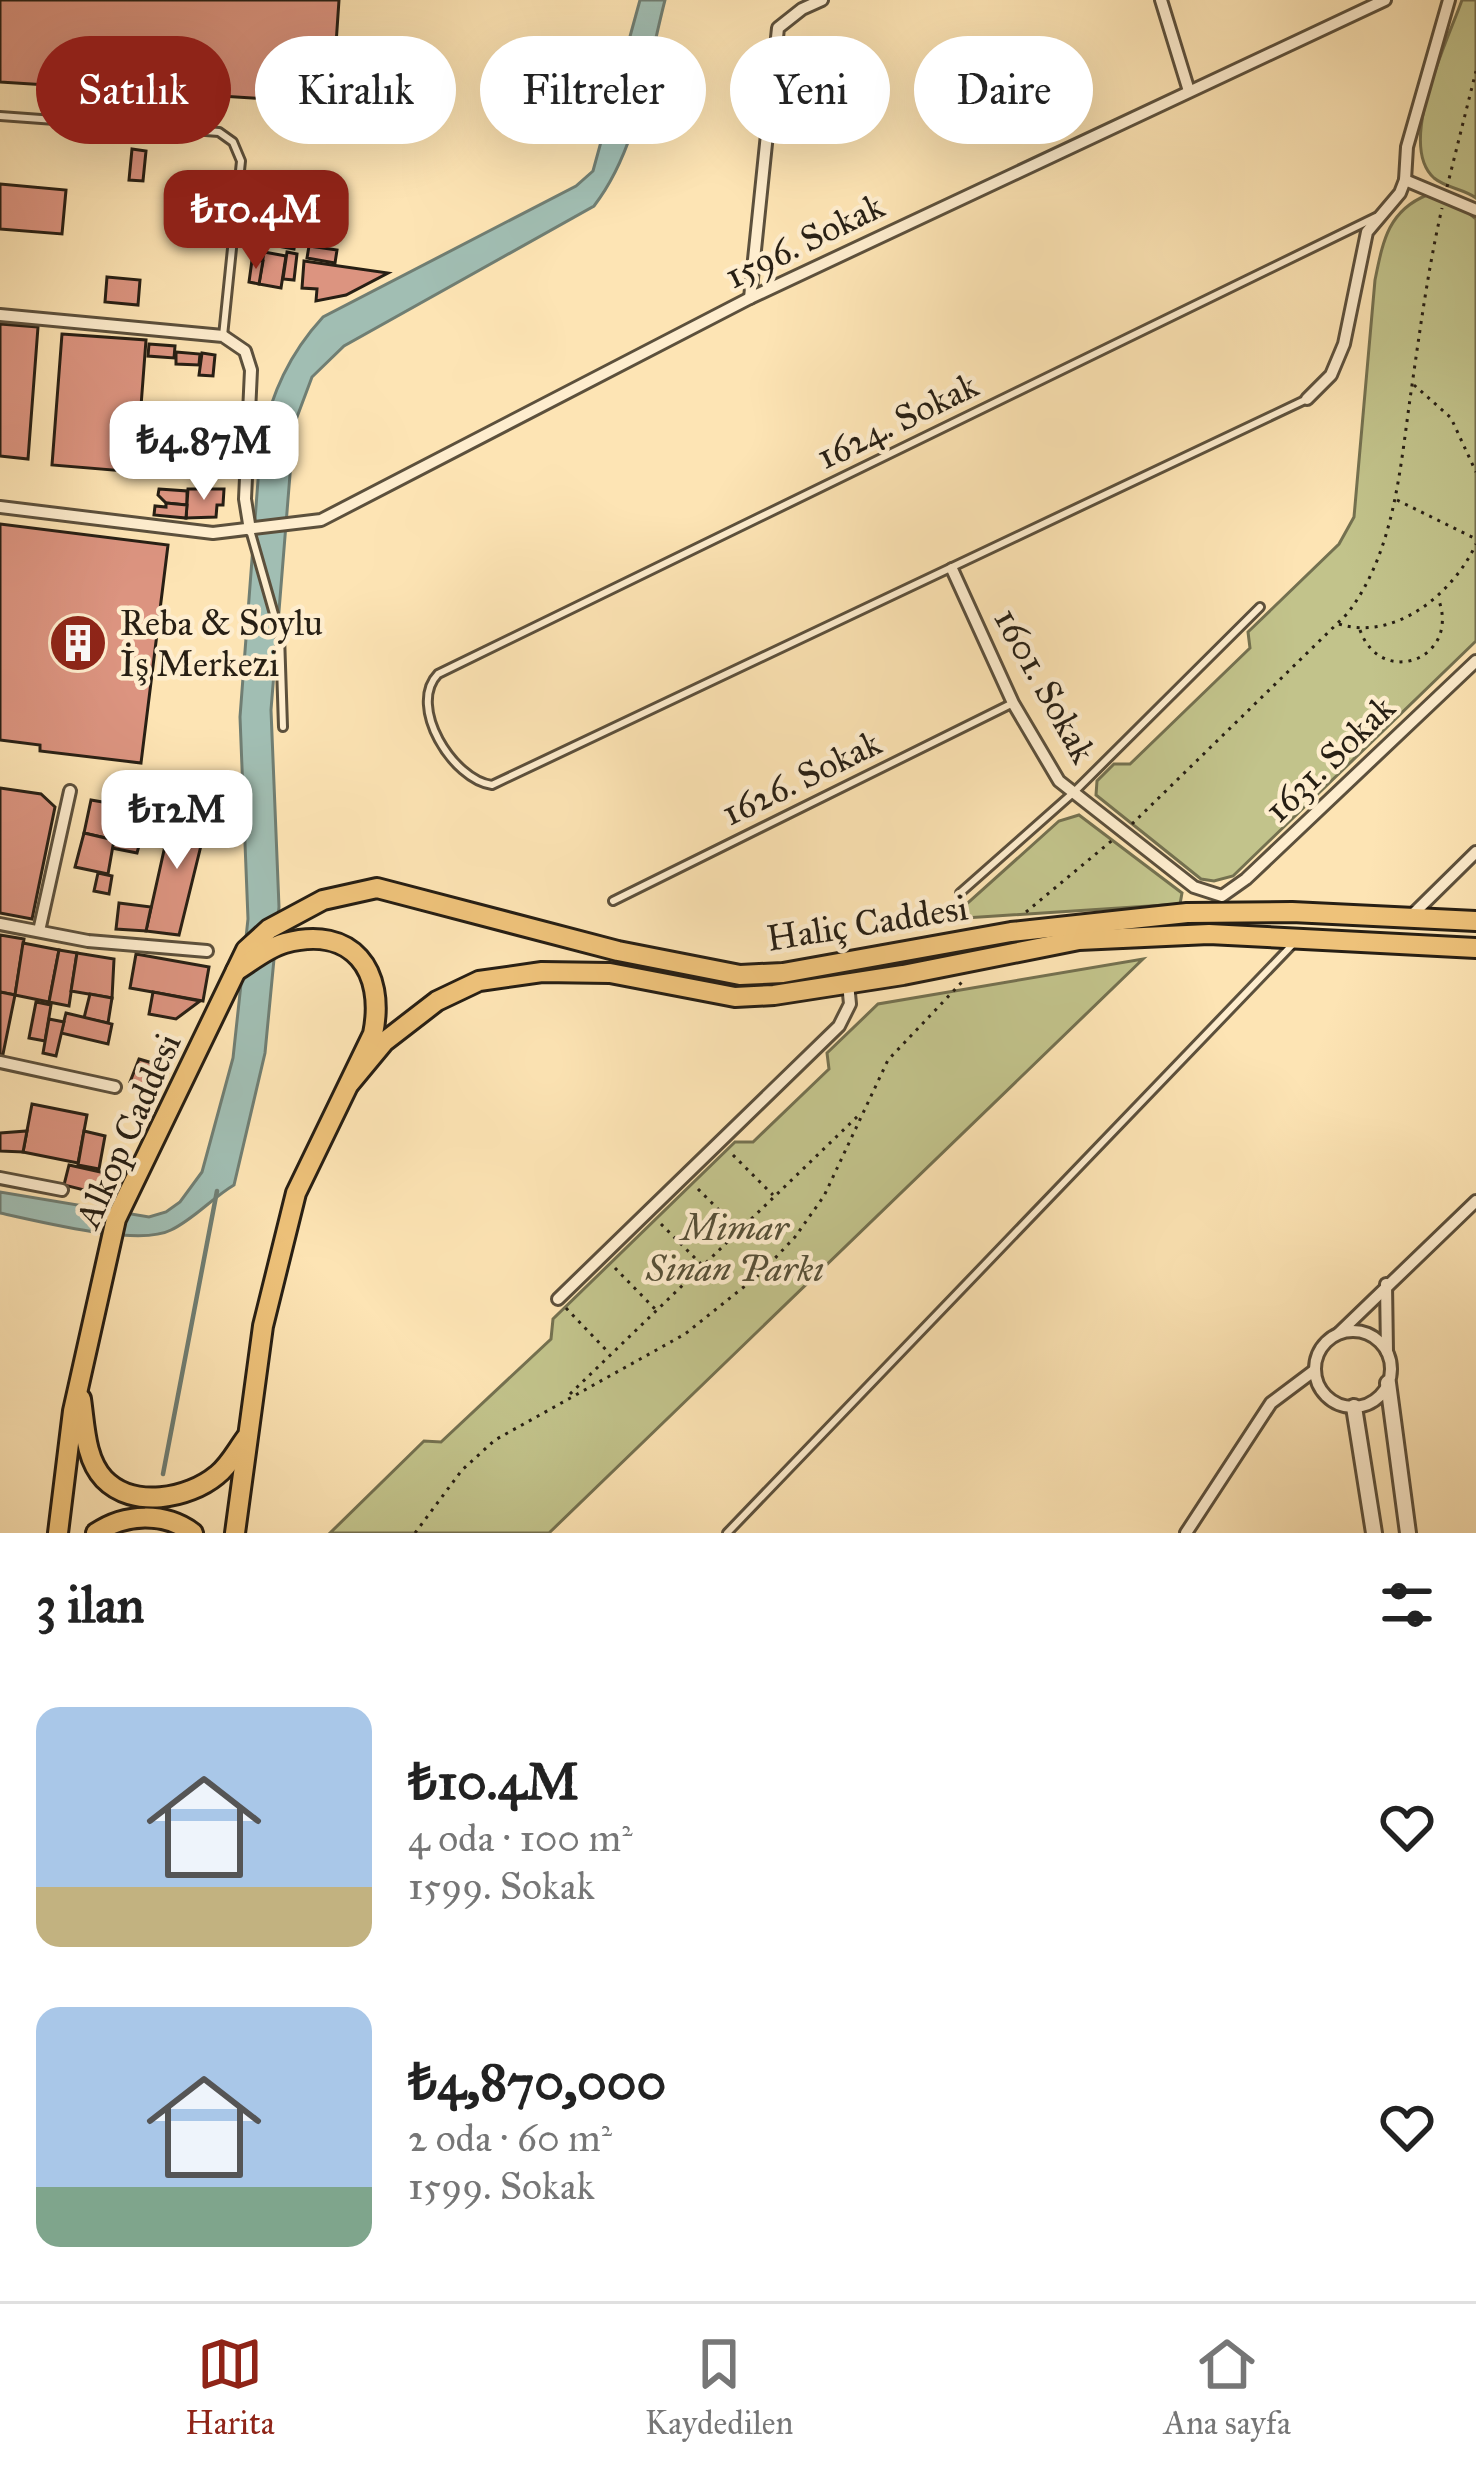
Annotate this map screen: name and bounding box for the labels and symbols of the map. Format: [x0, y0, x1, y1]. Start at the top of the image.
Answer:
pin: ₺10.4M [158, 170, 354, 272]
street label: 1596. Sokak [718, 183, 891, 298]
street label: 1624. Sokak [810, 363, 986, 479]
pin: ₺4.87M [106, 401, 302, 503]
street label: 1601. Sokak [985, 600, 1106, 771]
place label: Reba & Soylu İş Merkezi [120, 601, 323, 686]
building icon: Reba & Soylu İş Merkezi [47, 612, 109, 674]
street label: 1631. Sokak [1255, 686, 1404, 832]
street label: 1626. Sokak [715, 720, 888, 835]
pin: ₺12M [106, 770, 248, 872]
street label: Haliç Caddesi [764, 885, 971, 961]
street label: Alkop Caddesi [65, 1026, 190, 1236]
park label: Mimar Sinan Parkı [645, 1206, 824, 1291]

